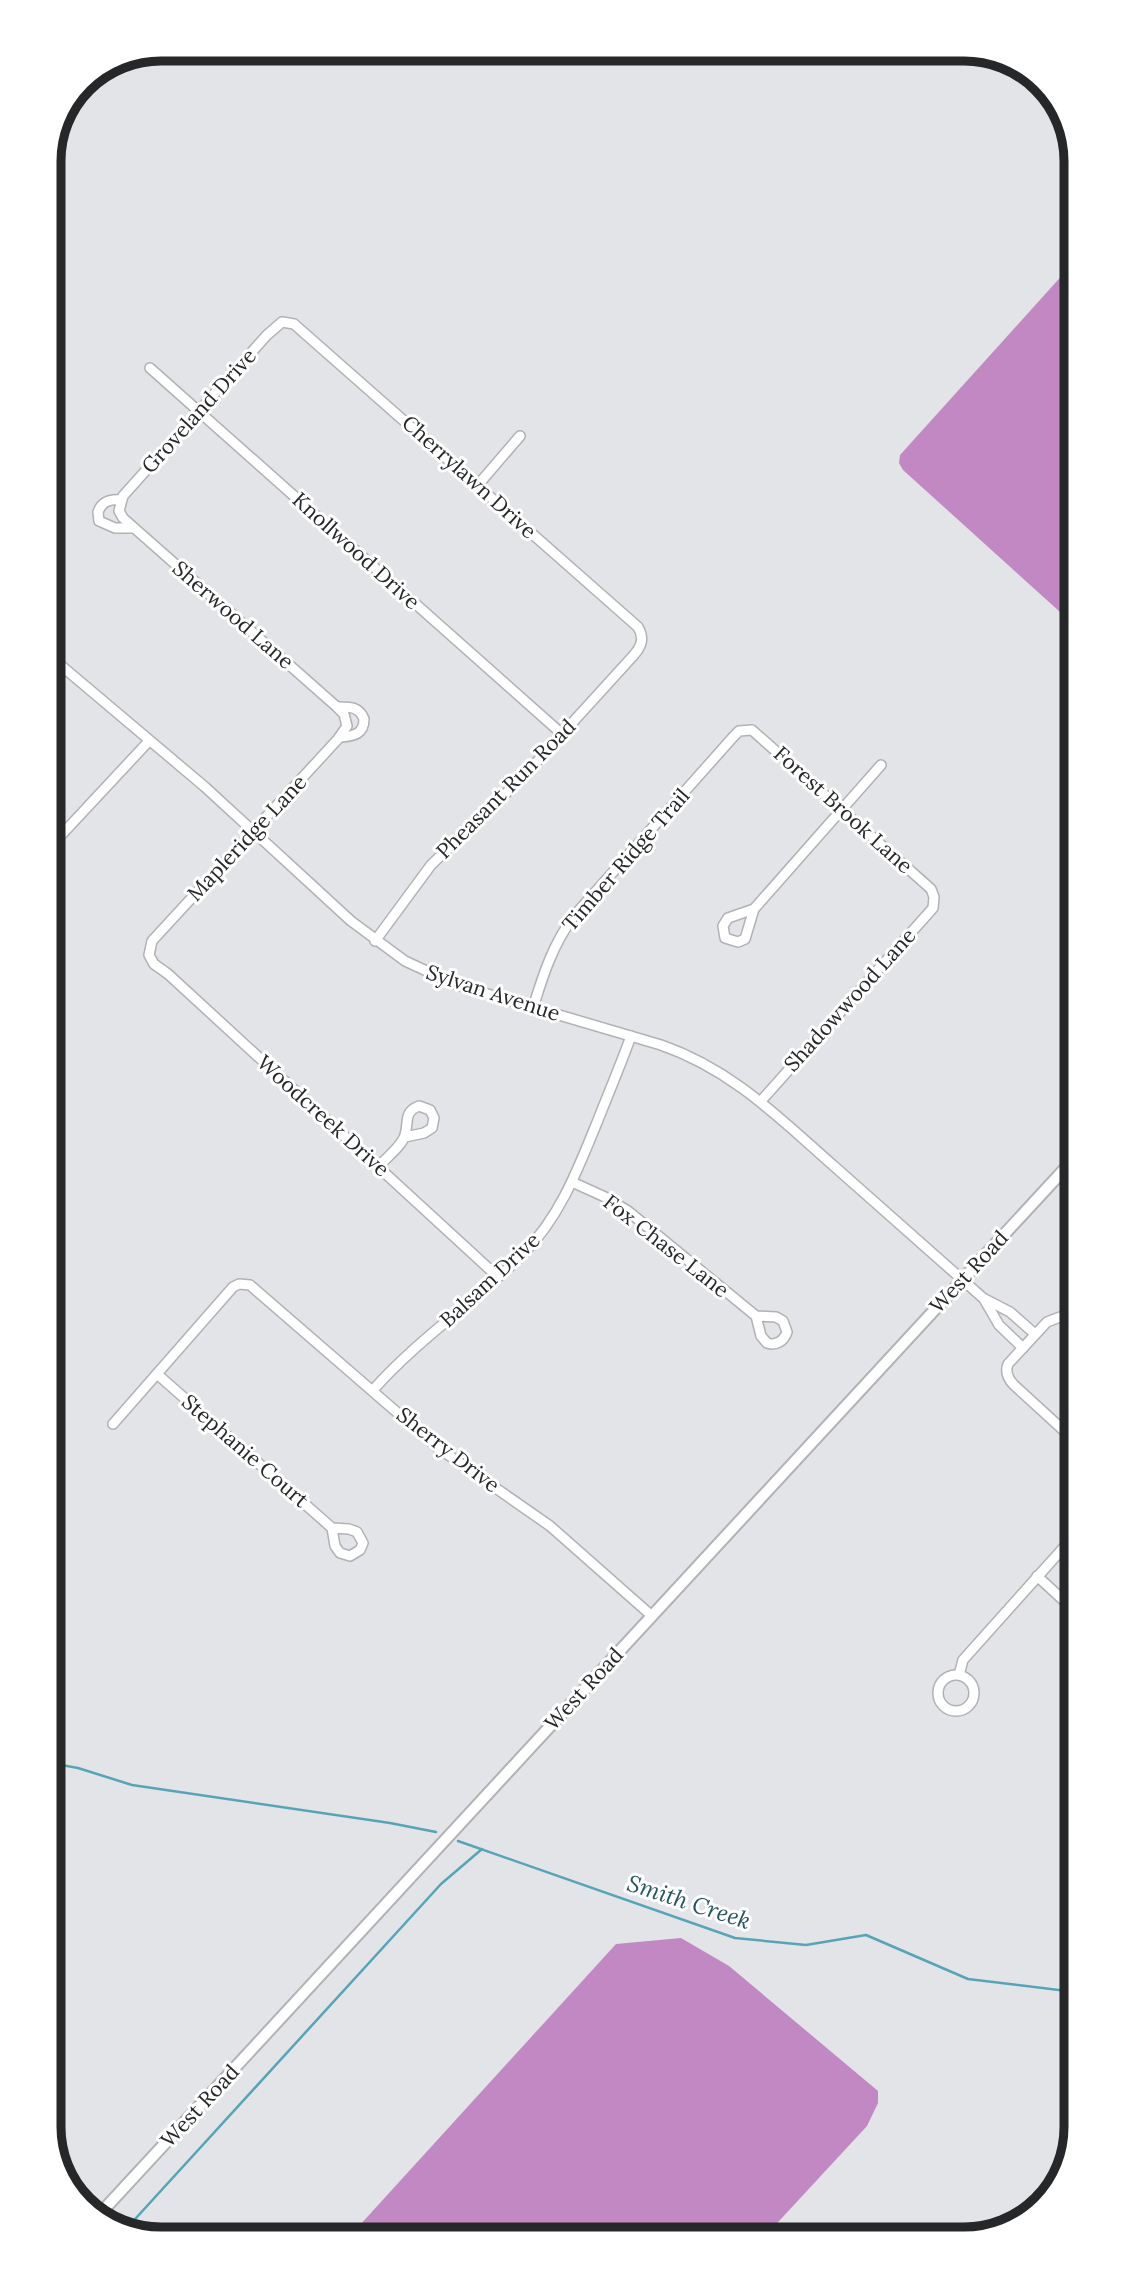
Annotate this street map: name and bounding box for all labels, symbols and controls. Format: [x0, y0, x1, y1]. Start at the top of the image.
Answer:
street label: Groveland Drive [135, 343, 262, 479]
street label: Cherrylawn Drive [396, 409, 542, 544]
street label: Knollwood Drive [287, 486, 426, 615]
street label: Sherwood Lane [167, 555, 300, 675]
street label: Pheasant Run Road [430, 713, 581, 864]
street label: Forest Brook Lane [768, 740, 918, 879]
street label: Mapleridge Lane [181, 769, 312, 907]
street label: Timber Ridge Trail [556, 783, 695, 937]
street label: Shadowwood Lane [778, 922, 921, 1077]
street label: Sylvan Avenue [423, 958, 564, 1027]
street label: Woodcreek Drive [251, 1049, 395, 1182]
street label: Fox Chase Lane [598, 1188, 735, 1303]
street label: West Road [923, 1225, 1014, 1319]
street label: Balsam Drive [434, 1226, 545, 1333]
street label: Stephanie Court [176, 1388, 315, 1514]
street label: Sherry Drive [391, 1401, 505, 1498]
street label: West Road [538, 1642, 629, 1736]
water label: Smith Creek [624, 1868, 755, 1935]
street label: West Road [154, 2059, 245, 2153]

